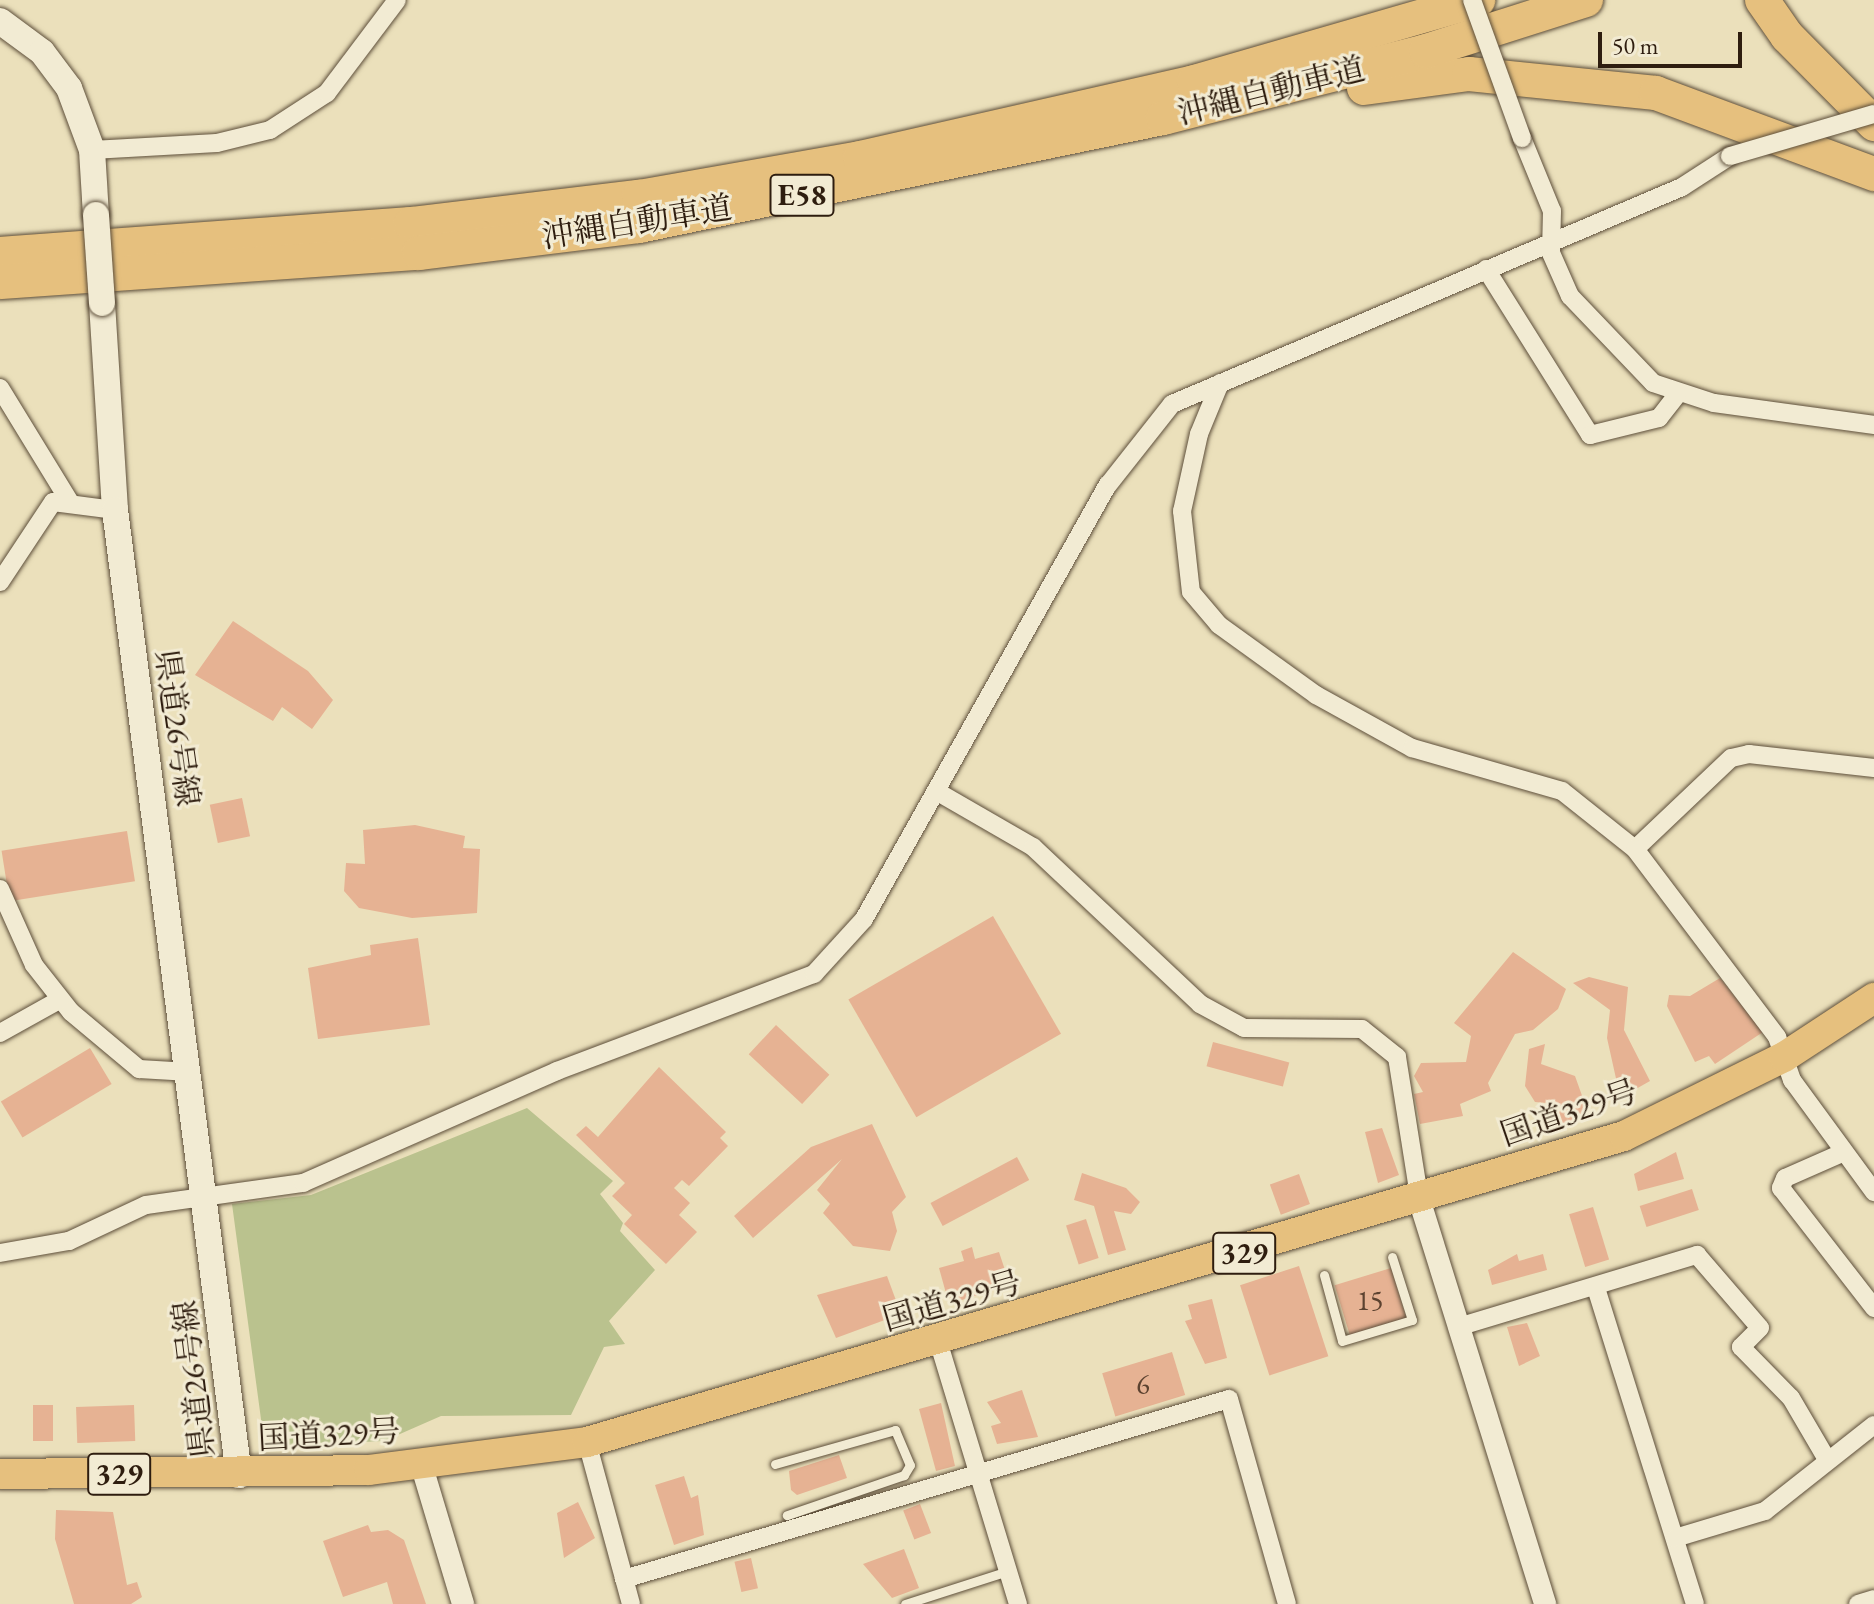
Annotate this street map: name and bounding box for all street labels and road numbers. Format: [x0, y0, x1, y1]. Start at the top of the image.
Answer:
street label: 沖縄自動車道 [1173, 49, 1369, 133]
road number: E58 [768, 169, 836, 221]
street label: 沖縄自動車道 [539, 188, 735, 256]
street label: 県道26号線 [147, 647, 207, 809]
street label: 国道329号 [1496, 1072, 1642, 1154]
road number: 329 [1212, 1227, 1276, 1279]
street label: 国道329号 [878, 1263, 1026, 1339]
street label: 県道26号線 [165, 1298, 223, 1460]
street label: 国道329号 [257, 1412, 401, 1458]
road number: 329 [87, 1448, 151, 1500]

